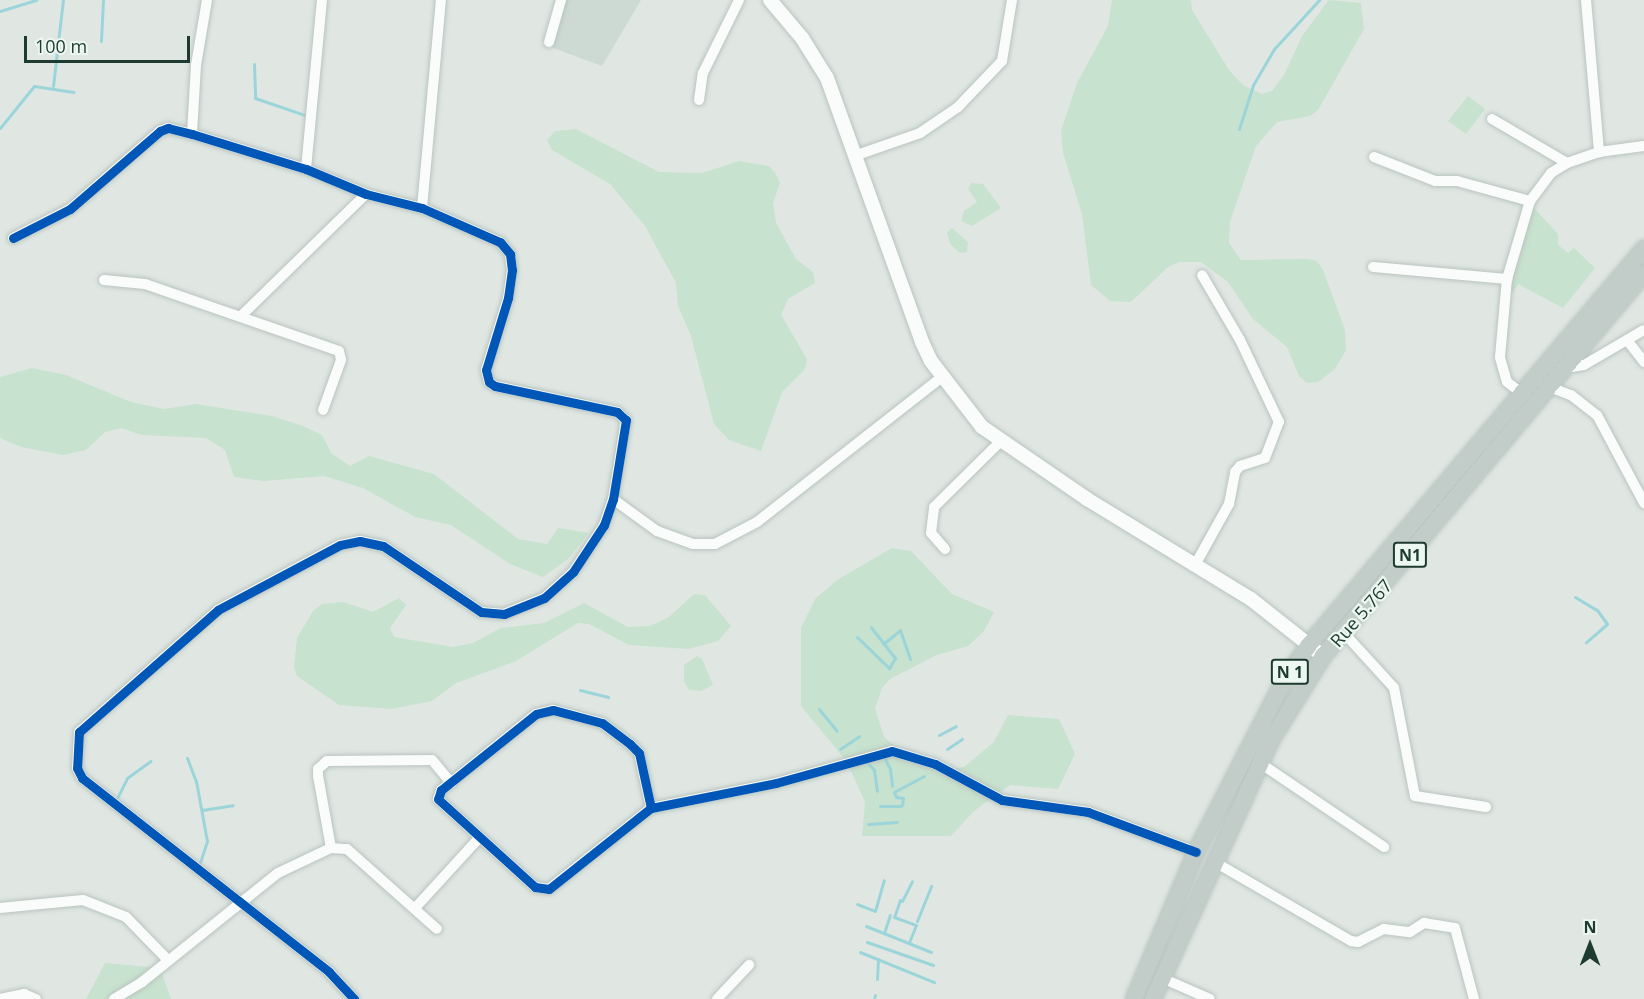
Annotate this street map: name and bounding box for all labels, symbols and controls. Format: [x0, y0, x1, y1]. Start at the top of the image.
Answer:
scale bar [27, 24, 194, 62]
text: 100 m [35, 34, 87, 58]
road number: N1 [1392, 542, 1428, 568]
street label: Rue 5.767 [1326, 575, 1396, 651]
road number: N 1 [1270, 659, 1310, 685]
north arrow [1560, 915, 1620, 975]
text: N [1583, 916, 1597, 938]

